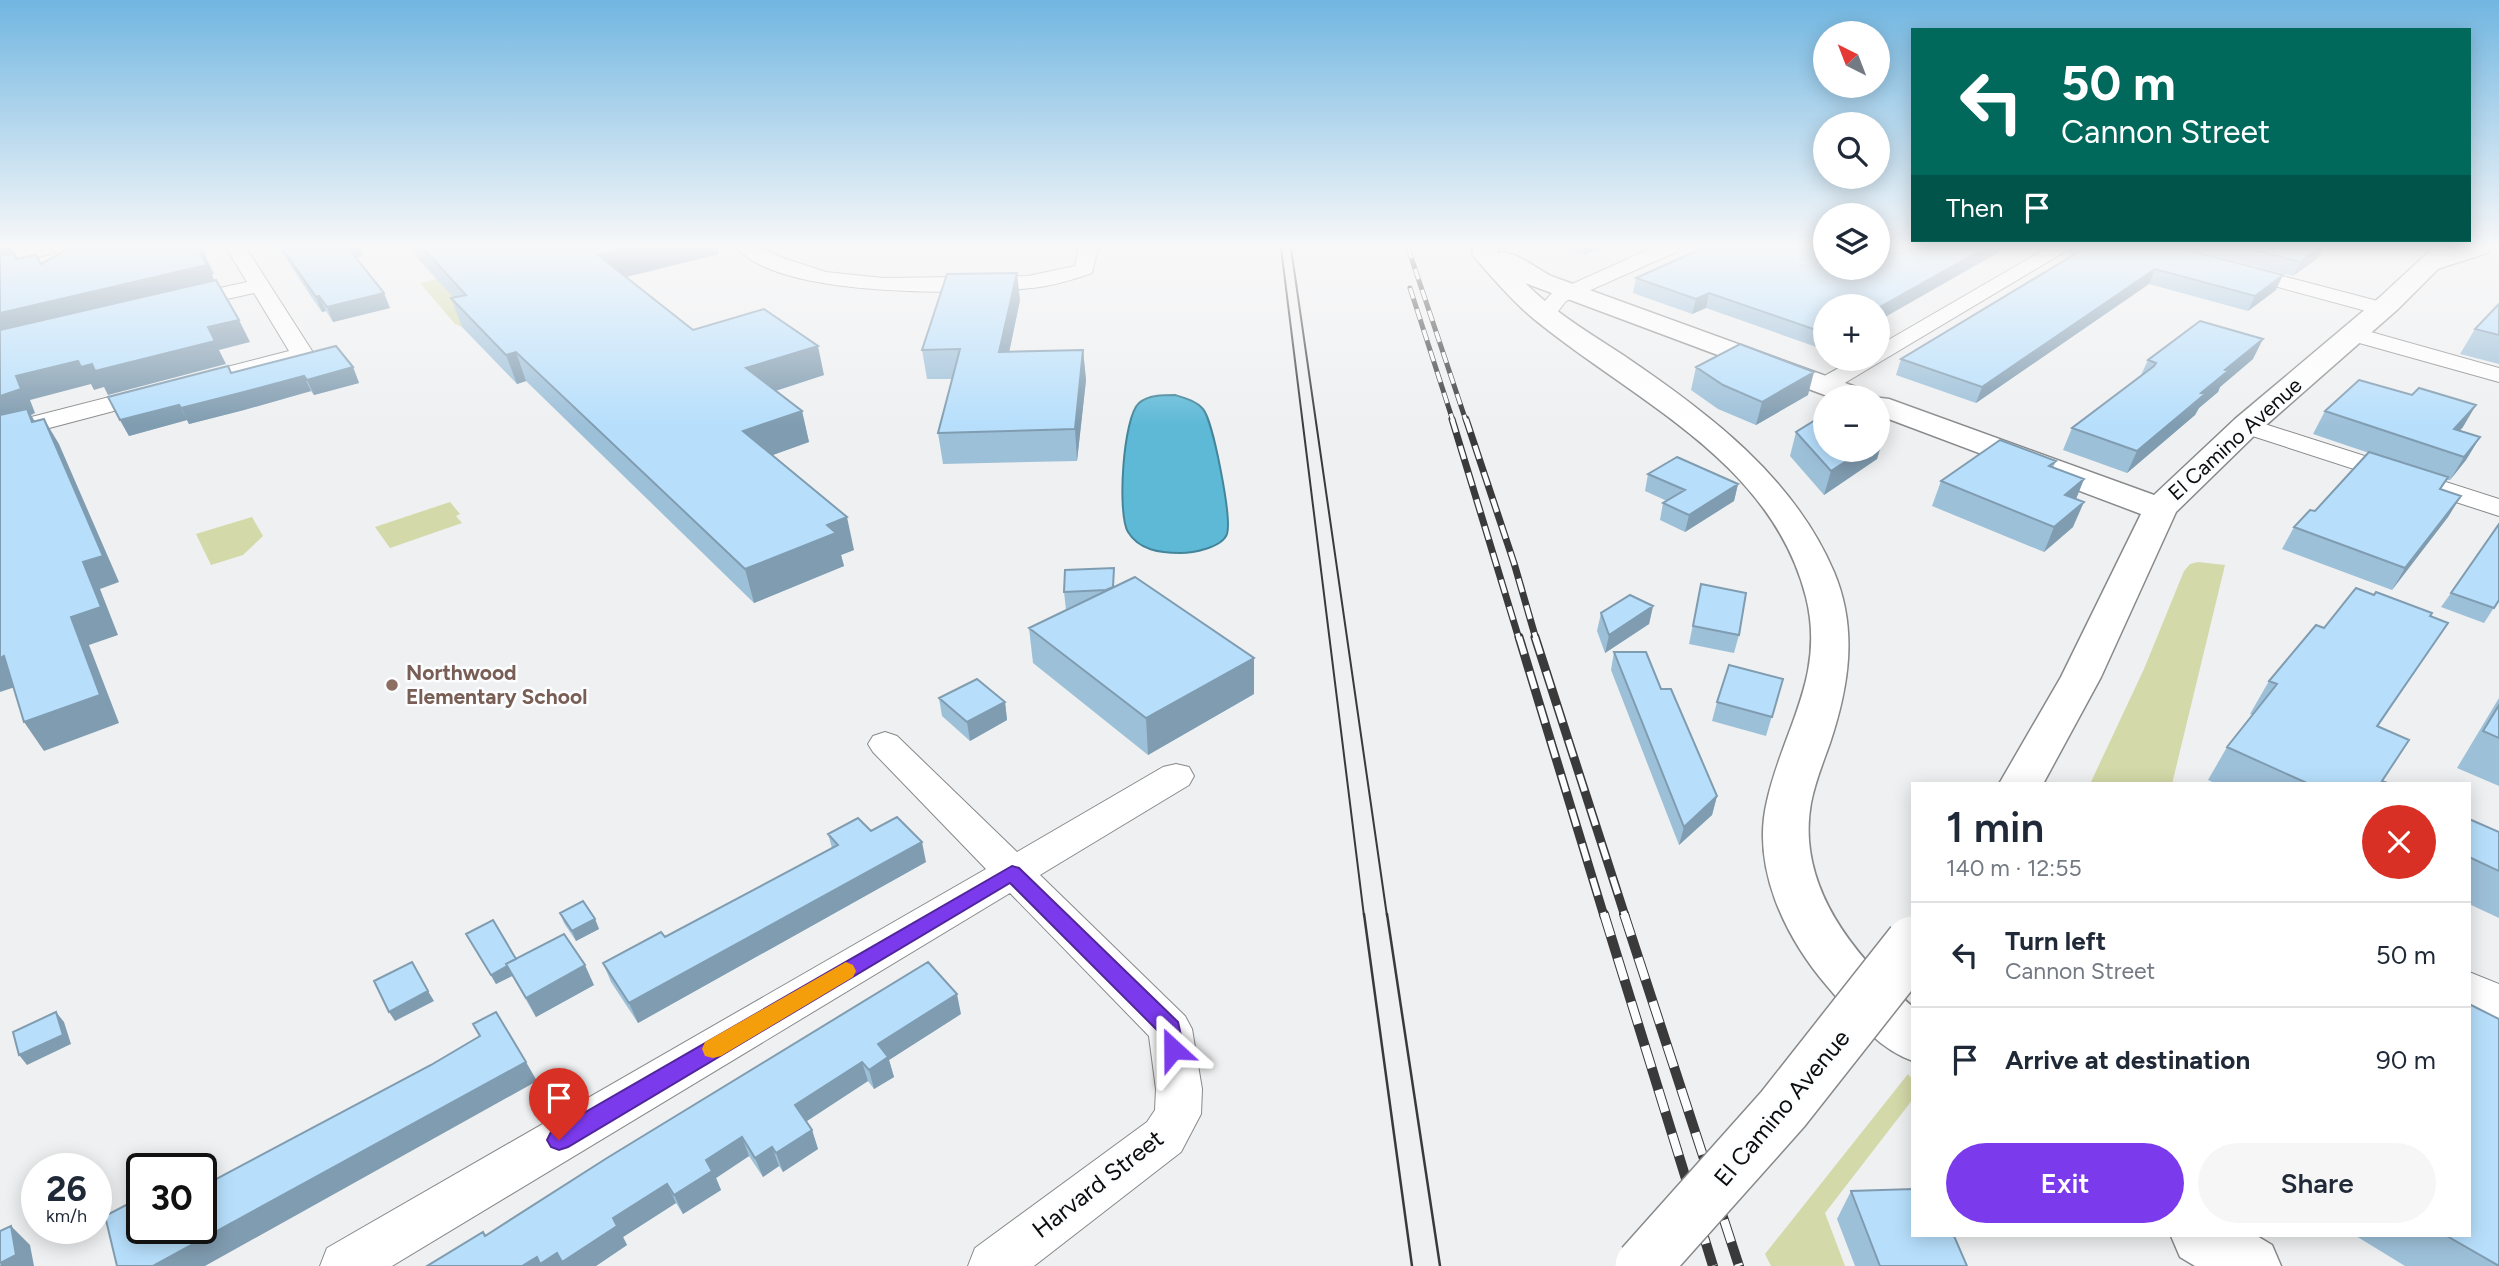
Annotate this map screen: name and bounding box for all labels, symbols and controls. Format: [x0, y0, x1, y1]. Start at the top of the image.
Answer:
north arrow [1813, 21, 1890, 98]
map controls [1813, 21, 1890, 462]
text: 50 m [2061, 53, 2176, 112]
icon: left [1946, 56, 2037, 147]
button: search [1813, 112, 1890, 189]
text: Cannon Street [2061, 113, 2270, 151]
icon: arrive [2018, 189, 2056, 227]
text: Then [1946, 192, 2004, 224]
button: layers [1813, 203, 1890, 280]
button: + [1813, 294, 1890, 371]
street label: El Camino Avenue [2163, 372, 2307, 505]
button: − [1813, 385, 1890, 462]
place label: Northwood Elementary School [406, 660, 587, 709]
marker: Northwood Elementary School [384, 677, 400, 693]
text: 1 min [1946, 802, 2044, 853]
button: close [2362, 805, 2436, 879]
text: 140 m · 12:55 [1946, 854, 2082, 882]
text: Turn left [2005, 925, 2106, 957]
icon: left [1946, 936, 1984, 974]
text: 50 m [2376, 939, 2436, 971]
text: Cannon Street [2005, 957, 2155, 985]
position arrow [1136, 1012, 1210, 1086]
street label: El Camino Avenue [1708, 1024, 1856, 1192]
icon: arrive [1946, 1041, 1984, 1079]
text: Arrive at destination [2005, 1044, 2250, 1076]
text: 90 m [2376, 1044, 2436, 1076]
pin [529, 1068, 589, 1140]
icon: arrive [540, 1079, 578, 1117]
street label: Harvard Street [1026, 1124, 1169, 1244]
button: Exit [1946, 1143, 2184, 1223]
button: Share [2198, 1143, 2436, 1223]
speed limit sign: 30 [126, 1153, 217, 1244]
text: 26 [46, 1168, 87, 1210]
text: km/h [46, 1205, 87, 1227]

